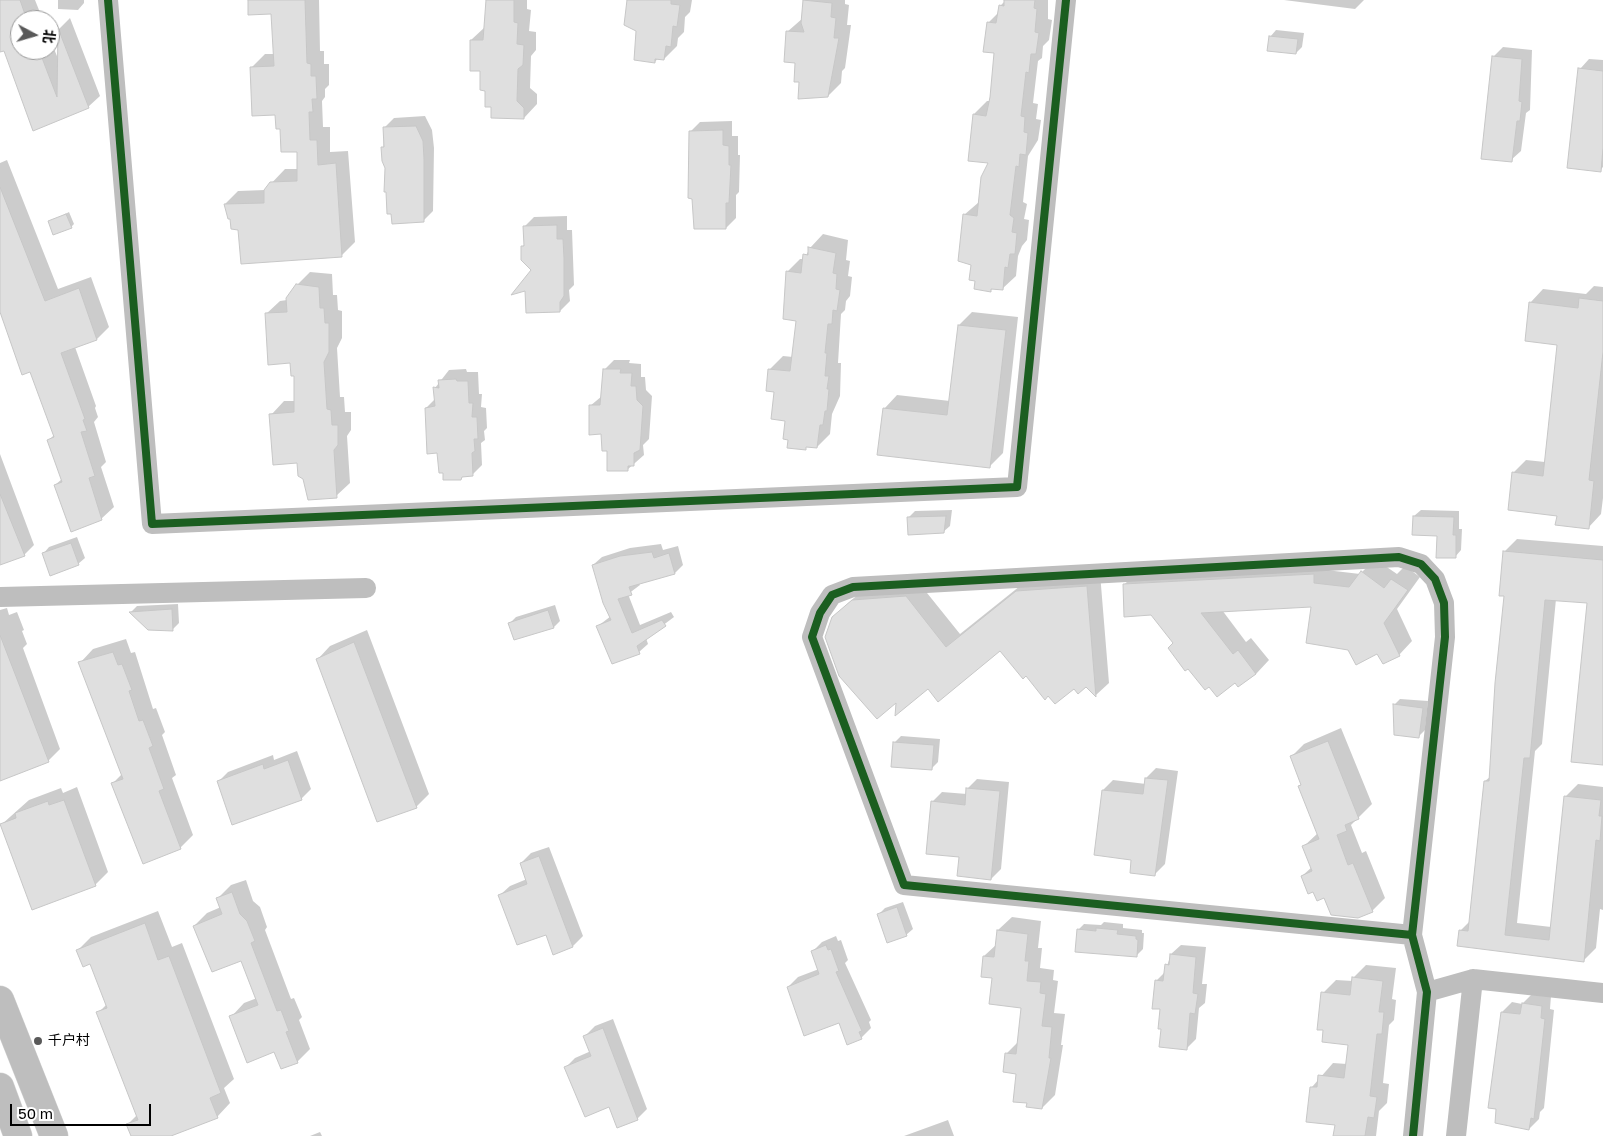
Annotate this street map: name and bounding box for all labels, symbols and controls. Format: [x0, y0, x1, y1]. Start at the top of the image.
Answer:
north arrow [10, 10, 60, 60]
text: 北 [40, 29, 59, 44]
place label: 千户村 [48, 1033, 90, 1049]
marker: 千户村 [32, 1035, 44, 1047]
scale bar [12, 1094, 154, 1126]
text: 50 m [18, 1104, 53, 1122]

